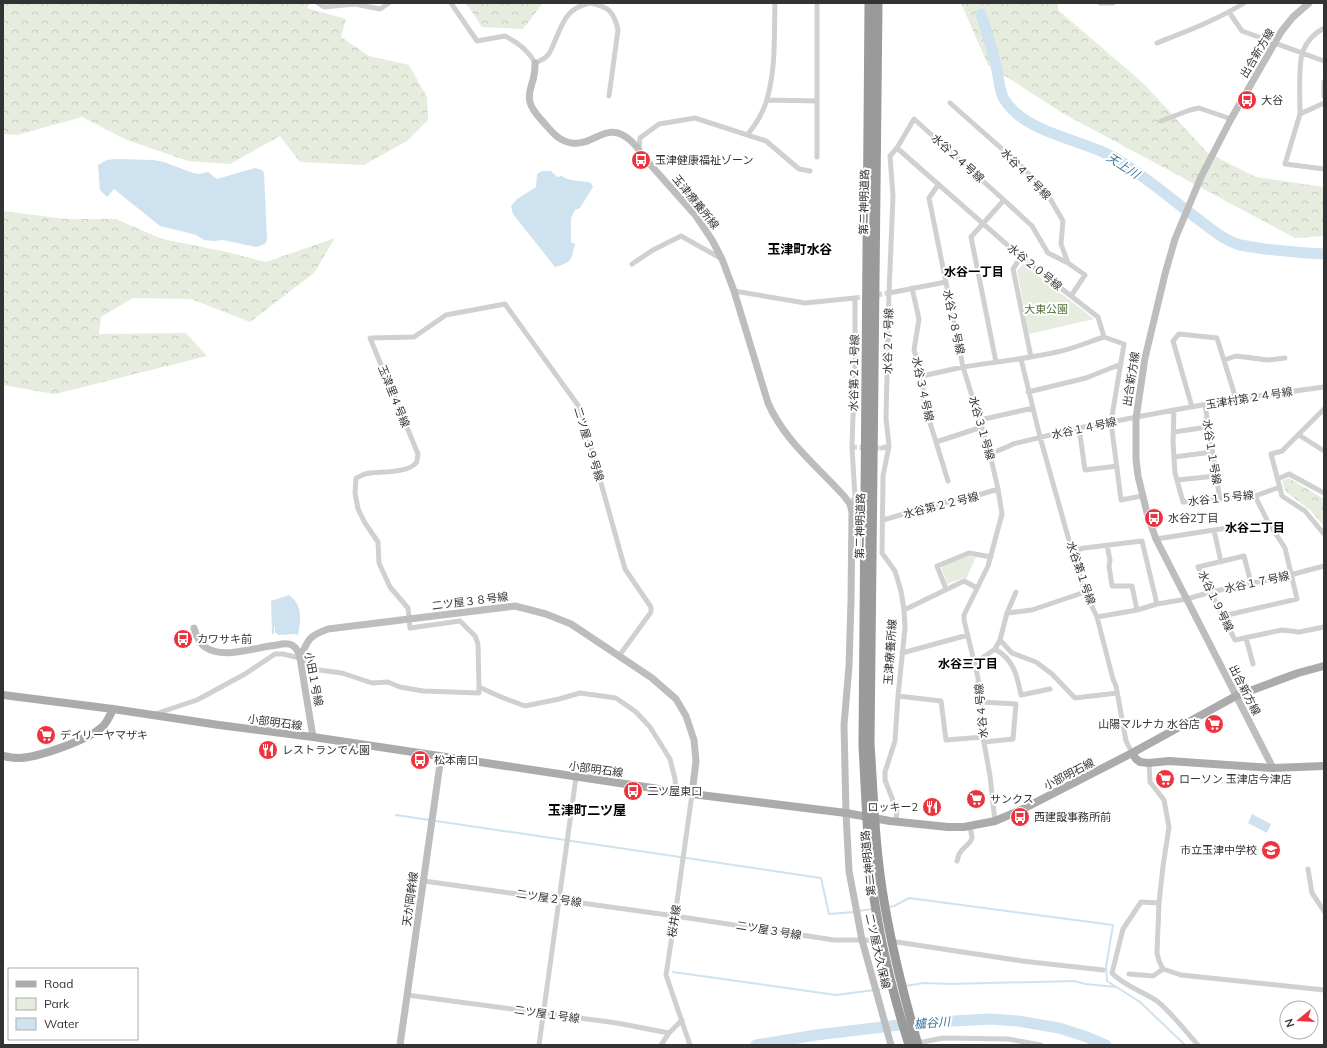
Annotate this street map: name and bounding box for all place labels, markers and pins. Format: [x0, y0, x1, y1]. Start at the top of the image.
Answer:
bus stop icon: 大谷 [1236, 89, 1258, 111]
place label: 大谷 [1261, 93, 1283, 107]
bus stop icon: 玉津健康福祉ゾーン [630, 149, 652, 171]
place label: 玉津健康福祉ゾーン [655, 153, 753, 167]
bus stop icon: 水谷2丁目 [1143, 507, 1165, 529]
place label: 水谷2丁目 [1168, 511, 1219, 525]
bus stop icon: カワサキ前 [172, 628, 194, 650]
place label: カワサキ前 [197, 632, 252, 646]
supermarket icon: 山陽マルナカ 水谷店 [1203, 713, 1225, 735]
place label: 山陽マルナカ 水谷店 [1098, 717, 1200, 731]
supermarket icon: デイリーヤマザキ [35, 724, 57, 746]
place label: デイリーヤマザキ [60, 728, 148, 742]
restaurant icon: レストランでん園 [257, 739, 279, 761]
place label: レストランでん園 [282, 743, 370, 757]
bus stop icon: 松本南口 [409, 749, 431, 771]
place label: 松本南口 [434, 753, 478, 767]
supermarket icon: ローソン 玉津店今津店 [1154, 768, 1176, 790]
place label: ローソン 玉津店今津店 [1179, 772, 1292, 786]
bus stop icon: 二ツ屋東口 [622, 780, 644, 802]
place label: 二ツ屋東口 [647, 784, 702, 798]
supermarket icon: サンクス [965, 788, 987, 810]
place label: サンクス [990, 792, 1034, 806]
restaurant icon: ロッキー2 [921, 796, 943, 818]
place label: ロッキー2 [867, 800, 918, 814]
bus stop icon: 西建設事務所前 [1009, 806, 1031, 828]
place label: 西建設事務所前 [1034, 810, 1111, 824]
school or university icon: 市立玉津中学校 [1260, 839, 1282, 861]
place label: 市立玉津中学校 [1180, 843, 1257, 857]

